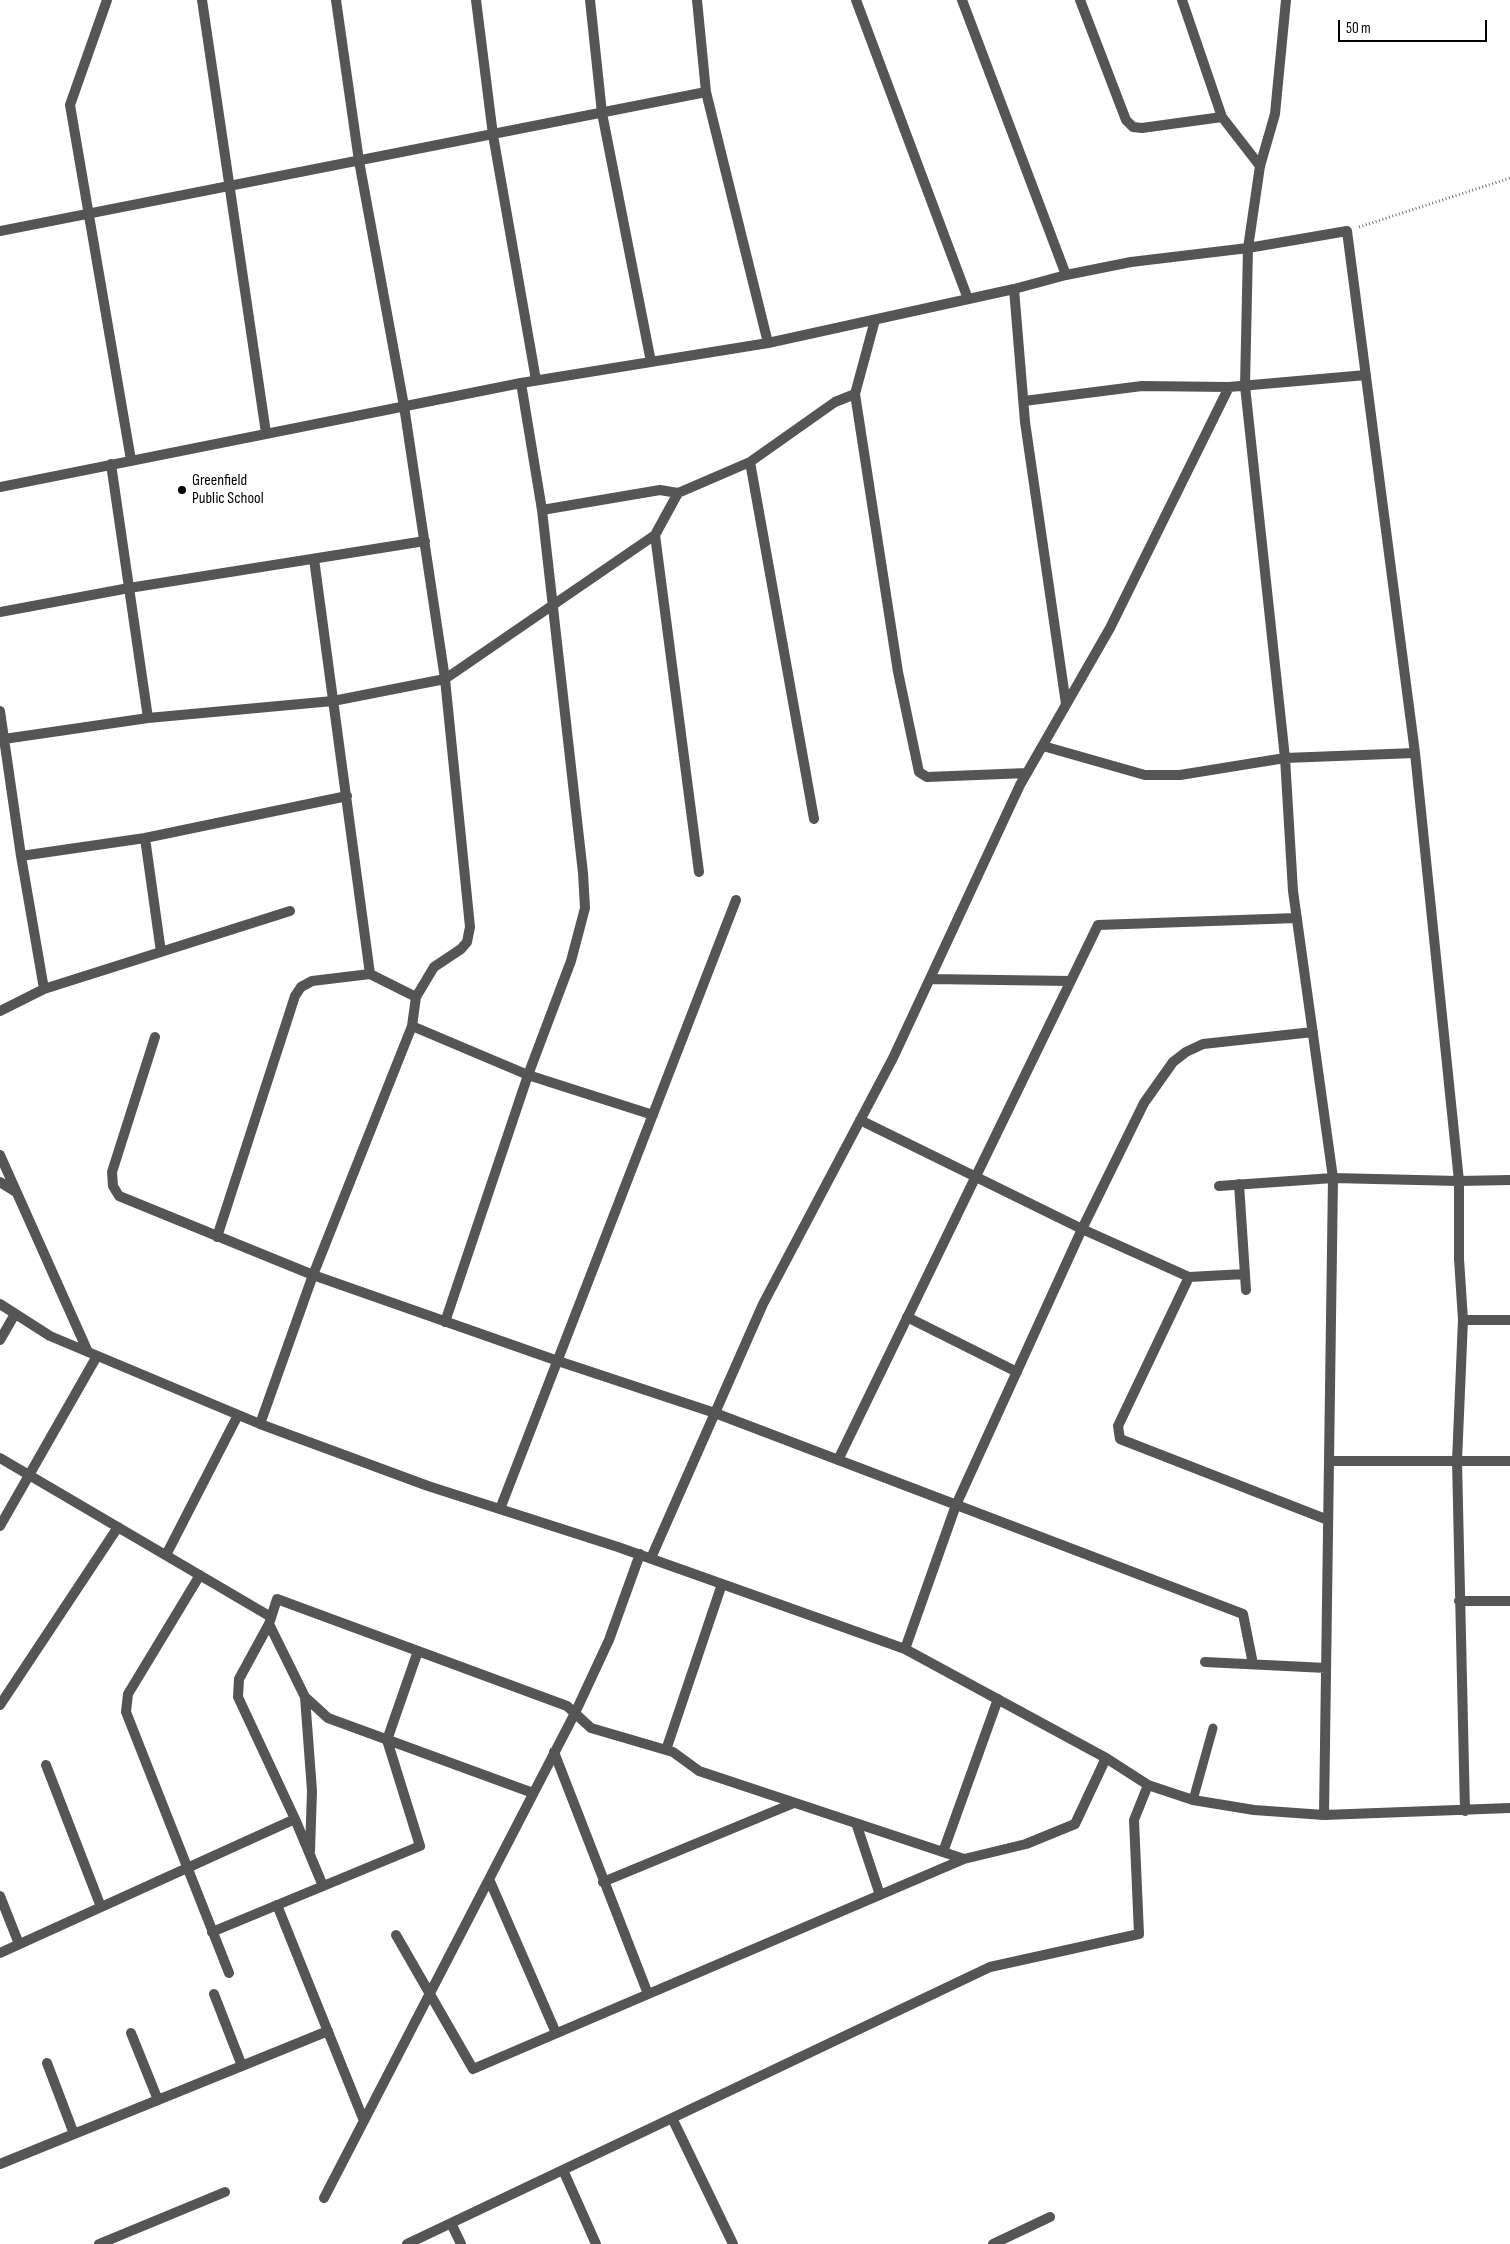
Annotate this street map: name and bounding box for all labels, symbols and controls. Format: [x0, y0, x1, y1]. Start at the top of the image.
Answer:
scale bar [1340, 10, 1489, 42]
text: 50 m [1346, 19, 1371, 38]
place label: Greenfield Public School [192, 471, 264, 509]
marker: Greenfield Public School [176, 484, 188, 496]

